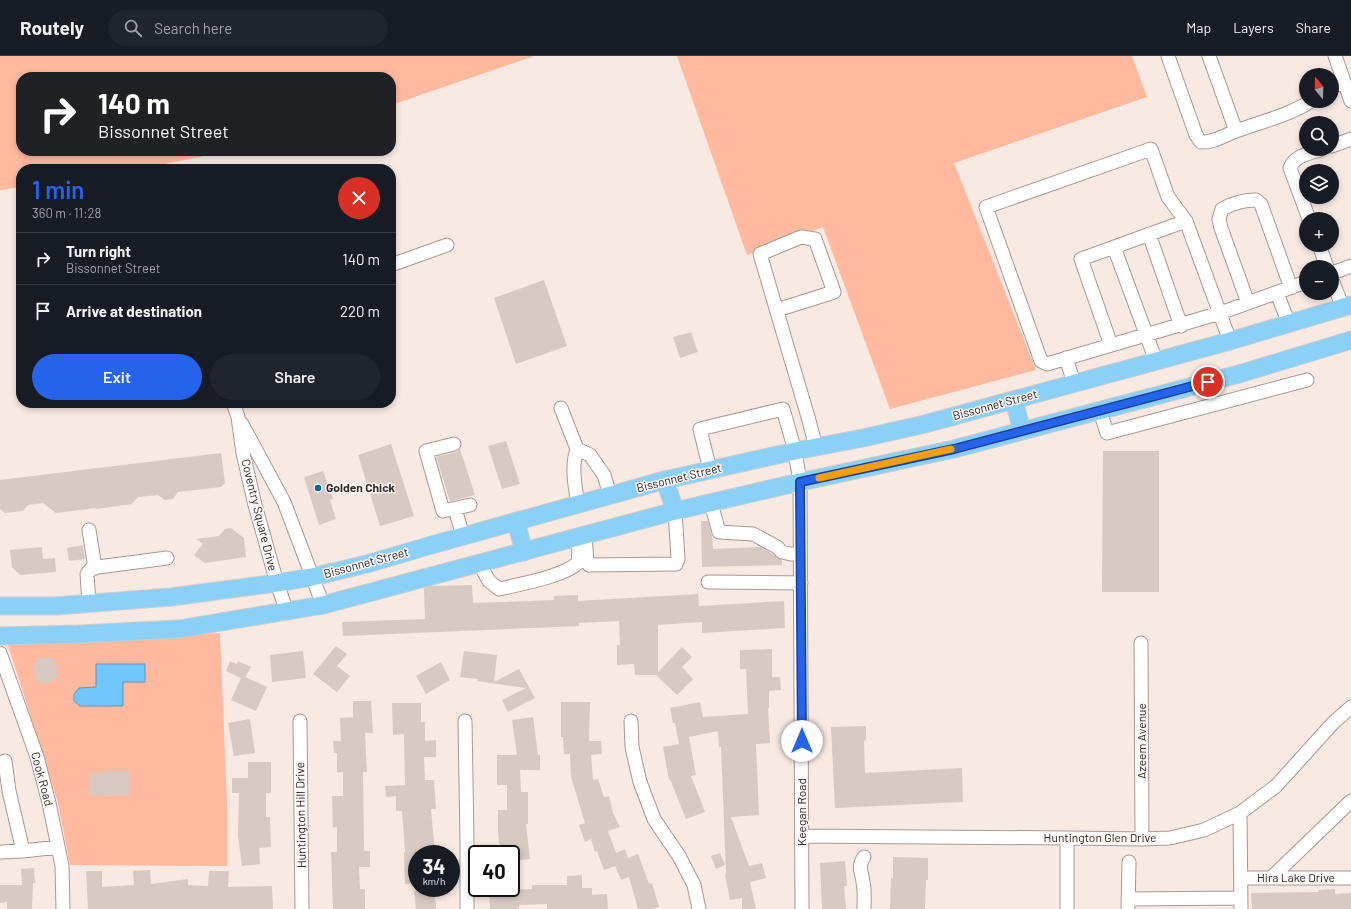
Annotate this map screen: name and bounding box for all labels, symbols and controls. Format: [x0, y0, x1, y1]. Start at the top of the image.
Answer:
search box [108, 10, 388, 46]
text: Routely [20, 16, 84, 39]
icon: search [122, 17, 144, 39]
text: Search here [154, 19, 232, 37]
text: Map [1186, 19, 1211, 36]
text: Layers [1233, 19, 1274, 36]
text: Share [1296, 19, 1331, 36]
north arrow [1299, 68, 1339, 108]
map controls [1299, 68, 1339, 300]
text: 140 m [98, 86, 170, 120]
icon: right [32, 88, 84, 140]
button: search [1299, 116, 1339, 156]
text: Bissonnet Street [98, 120, 229, 142]
button: layers [1299, 164, 1339, 204]
text: 1 min [32, 175, 84, 204]
button: close [338, 177, 380, 219]
text: 360 m · 11:28 [32, 205, 101, 221]
button: + [1299, 212, 1339, 252]
text: Turn right [66, 242, 131, 260]
icon: right [32, 248, 54, 270]
text: 140 m [343, 250, 380, 268]
text: Bissonnet Street [66, 260, 160, 276]
button: − [1299, 260, 1339, 300]
icon: arrive [32, 300, 54, 322]
text: Arrive at destination [66, 302, 202, 320]
text: 220 m [340, 302, 380, 320]
button: Exit [32, 354, 202, 400]
button: Share [210, 354, 380, 400]
pin [1191, 365, 1225, 399]
icon: arrive [1197, 371, 1219, 393]
street label: Bissonnet Street [951, 386, 1039, 422]
street label: Coventry Square Drive [239, 457, 281, 572]
street label: Bissonnet Street [635, 460, 723, 494]
place label: Golden Chick [326, 480, 396, 494]
marker: Golden Chick [313, 483, 323, 493]
street label: Bissonnet Street [322, 544, 410, 580]
street label: Azeem Avenue [1134, 703, 1148, 779]
position arrow [781, 720, 823, 762]
street label: Cook Road [29, 750, 57, 807]
street label: Huntington Hill Drive [292, 762, 308, 868]
street label: Keegan Road [794, 778, 808, 846]
street label: Huntington Glen Drive [1044, 830, 1156, 844]
speed limit sign: 40 [468, 845, 520, 897]
text: 34 [423, 854, 445, 878]
street label: Hira Lake Drive [1257, 870, 1335, 884]
text: km/h [423, 875, 445, 887]

